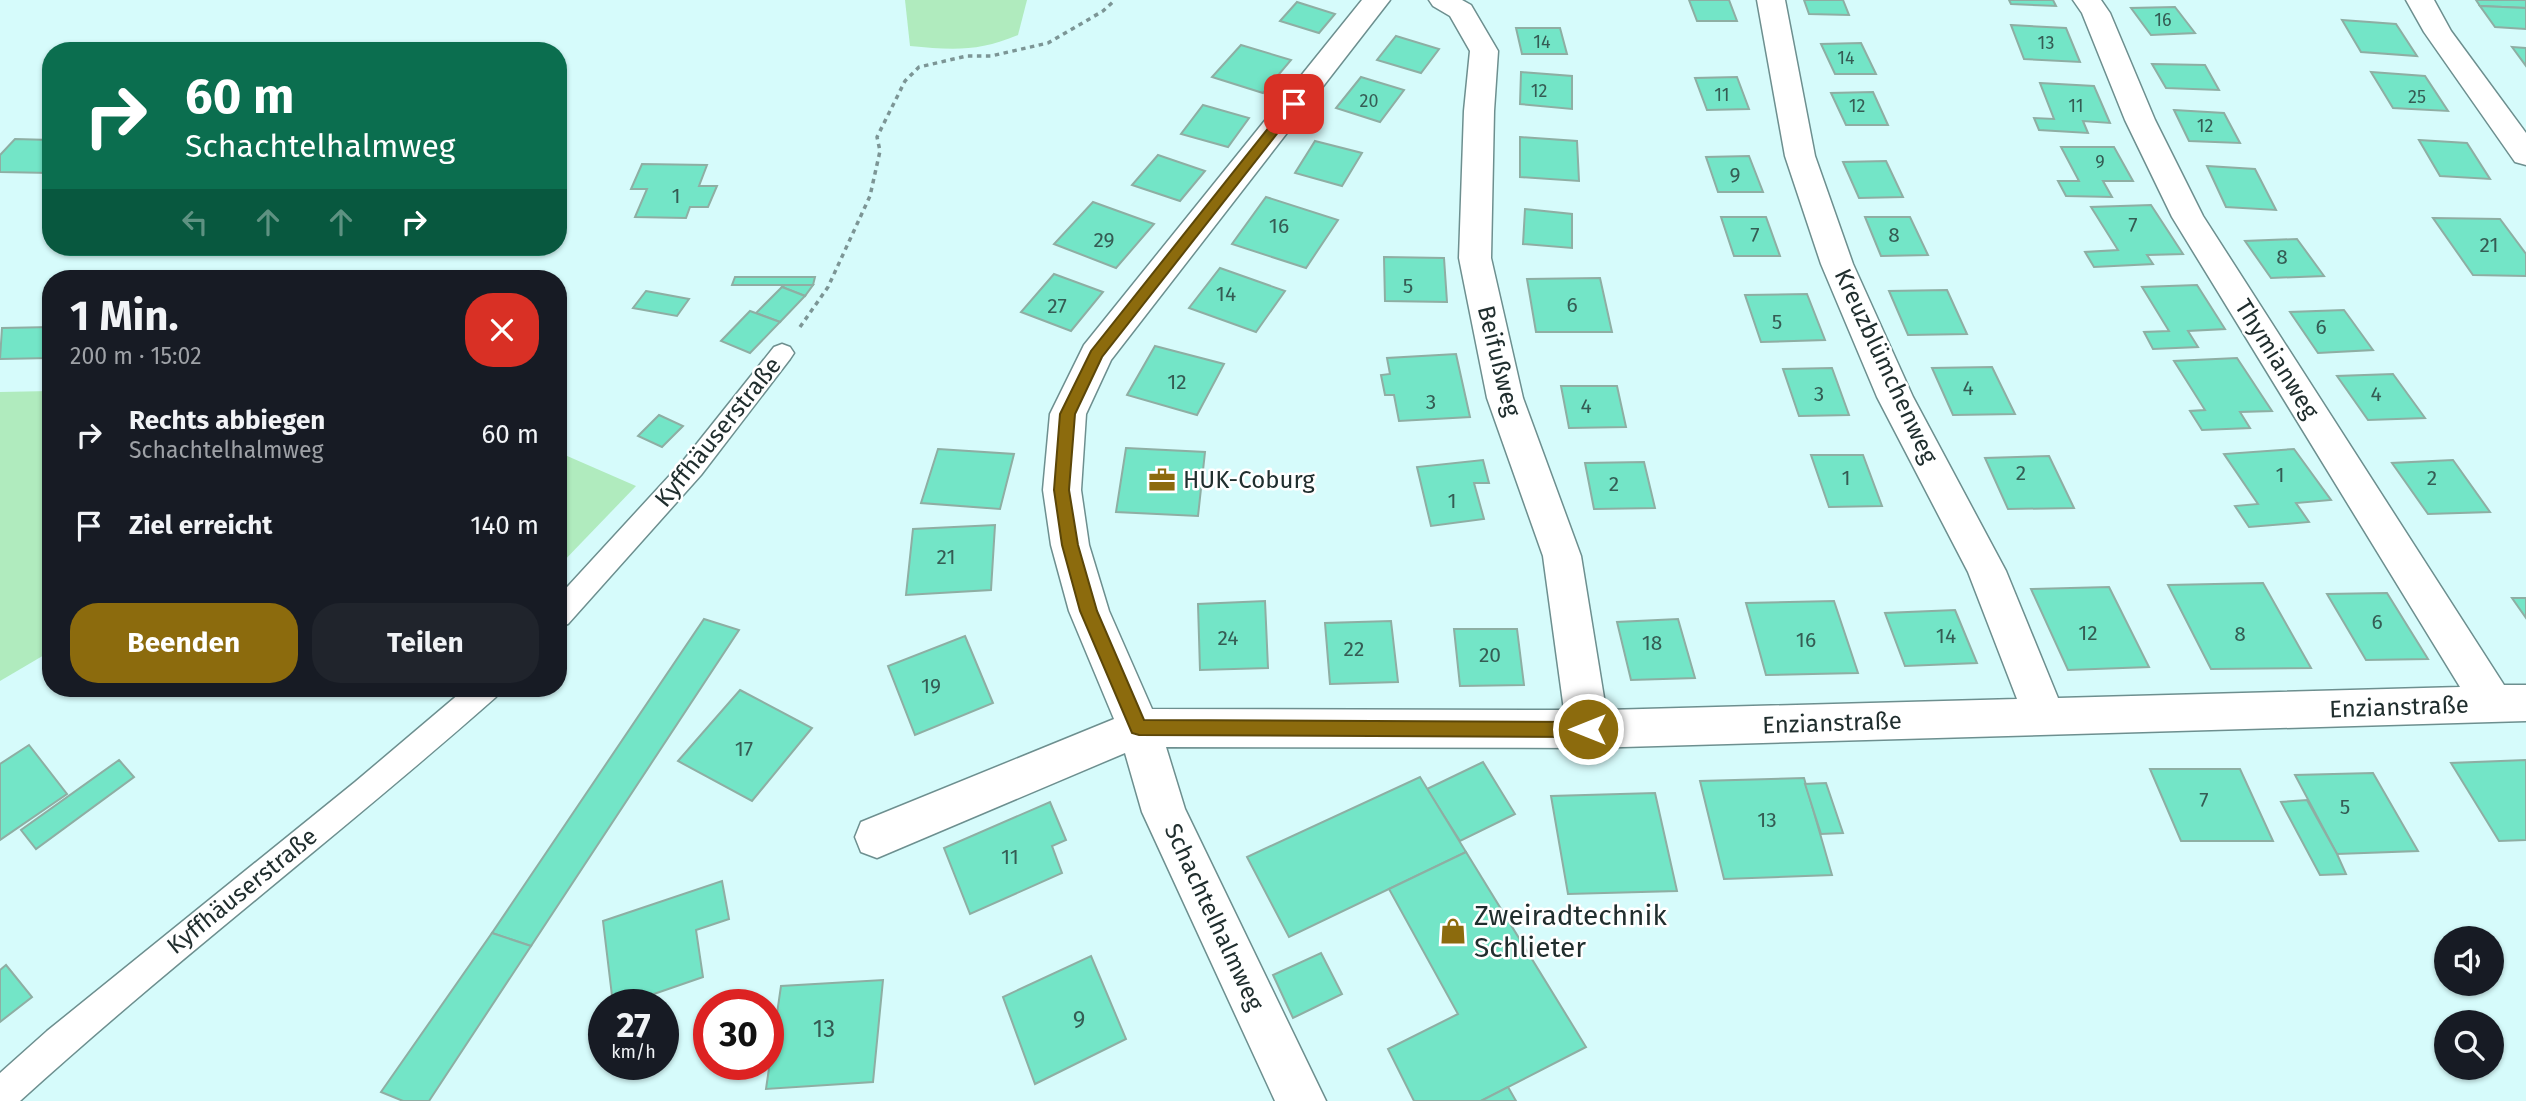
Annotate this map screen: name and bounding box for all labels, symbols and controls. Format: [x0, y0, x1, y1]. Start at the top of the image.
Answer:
house number: 16 [2154, 9, 2172, 31]
house number: 14 [1533, 31, 1551, 53]
house number: 13 [2038, 32, 2054, 54]
house number: 14 [1837, 47, 1855, 69]
text: 60 m [185, 67, 294, 126]
icon: right [70, 70, 161, 161]
pin [1264, 74, 1324, 134]
house number: 12 [1531, 80, 1547, 102]
house number: 11 [1714, 84, 1730, 106]
icon: arrive [1275, 85, 1313, 123]
house number: 25 [2408, 86, 2426, 108]
house number: 20 [1360, 90, 1378, 112]
house number: 12 [1849, 95, 1865, 117]
house number: 11 [2068, 95, 2084, 117]
house number: 12 [2197, 115, 2213, 137]
text: Schachtelhalmweg [185, 127, 456, 165]
house number: 9 [2095, 151, 2105, 173]
house number: 9 [1729, 162, 1741, 188]
house number: 1 [671, 183, 681, 209]
icon: left [176, 203, 214, 241]
icon: ahead [249, 203, 287, 241]
icon: ahead [322, 203, 360, 241]
icon: right [395, 203, 433, 241]
house number: 7 [2128, 212, 2138, 238]
house number: 16 [1269, 213, 1289, 239]
house number: 7 [1750, 222, 1760, 248]
house number: 8 [1888, 222, 1900, 248]
house number: 29 [1093, 227, 1115, 253]
house number: 21 [2480, 232, 2498, 258]
house number: 8 [2276, 244, 2288, 270]
street label: Kreuzblümchenweg [1829, 264, 1944, 468]
house number: 5 [1403, 273, 1413, 299]
house number: 14 [1216, 281, 1236, 307]
text: 1 Min. [70, 291, 179, 341]
house number: 6 [1566, 292, 1578, 318]
button: close [465, 293, 539, 367]
house number: 27 [1047, 293, 1067, 319]
street label: Thymianweg [2229, 294, 2325, 424]
street label: Beifußweg [1472, 303, 1526, 420]
house number: 5 [1772, 309, 1782, 335]
house number: 6 [2315, 314, 2327, 340]
text: 200 m · 15:02 [70, 342, 202, 370]
street label: Kyffhäuserstraße [649, 351, 787, 513]
house number: 12 [1167, 369, 1187, 395]
house number: 4 [1962, 375, 1974, 401]
house number: 3 [1814, 381, 1824, 407]
house number: 4 [2370, 381, 2382, 407]
house number: 3 [1426, 389, 1436, 415]
house number: 4 [1580, 393, 1592, 419]
text: Rechts abbiegen [129, 405, 325, 436]
icon: right [70, 416, 108, 454]
text: 60 m [481, 419, 539, 450]
text: Schachtelhalmweg [129, 436, 323, 464]
house number: 2 [2016, 460, 2026, 486]
house number: 1 [2275, 462, 2285, 488]
office icon: HUK-Coburg [1147, 465, 1177, 495]
house number: 1 [1841, 465, 1851, 491]
house number: 2 [2427, 465, 2437, 491]
place label: HUK-Coburg [1183, 466, 1315, 494]
house number: 2 [1609, 471, 1619, 497]
house number: 1 [1447, 488, 1457, 514]
icon: arrive [70, 507, 108, 545]
text: Ziel erreicht [129, 510, 272, 541]
text: 140 m [470, 510, 539, 541]
house number: 21 [937, 544, 955, 570]
button: Beenden [70, 603, 298, 683]
button: Teilen [312, 603, 539, 683]
house number: 6 [2371, 609, 2383, 635]
house number: 12 [2078, 620, 2098, 646]
house number: 8 [2234, 621, 2246, 647]
house number: 14 [1936, 623, 1956, 649]
house number: 24 [1218, 625, 1239, 651]
house number: 16 [1796, 627, 1816, 653]
house number: 18 [1642, 630, 1662, 656]
house number: 22 [1344, 636, 1364, 662]
house number: 20 [1479, 642, 1501, 668]
house number: 19 [921, 673, 941, 699]
street label: Enzianstraße [2329, 691, 2469, 723]
position arrow [1551, 692, 1625, 766]
street label: Enzianstraße [1762, 707, 1902, 739]
house number: 17 [735, 736, 753, 762]
house number: 7 [2199, 787, 2209, 813]
house number: 5 [2340, 794, 2350, 820]
house number: 13 [1757, 807, 1777, 833]
street label: Schachtelhalmweg [1158, 819, 1270, 1015]
street label: Kyffhäuserstraße [161, 822, 323, 960]
house number: 11 [1001, 844, 1019, 870]
place label: Zweiradtechnik Schlieter [1474, 899, 1667, 964]
shop icon: Zweiradtechnik Schlieter [1438, 916, 1468, 946]
map controls [2434, 926, 2504, 1080]
button: sound [2434, 926, 2504, 996]
speed limit sign: 30 [693, 989, 784, 1080]
text: 27 [616, 1004, 651, 1046]
house number: 9 [1073, 1006, 1085, 1034]
button: search [2434, 1010, 2504, 1080]
house number: 13 [813, 1015, 835, 1043]
text: km/h [611, 1041, 656, 1063]

